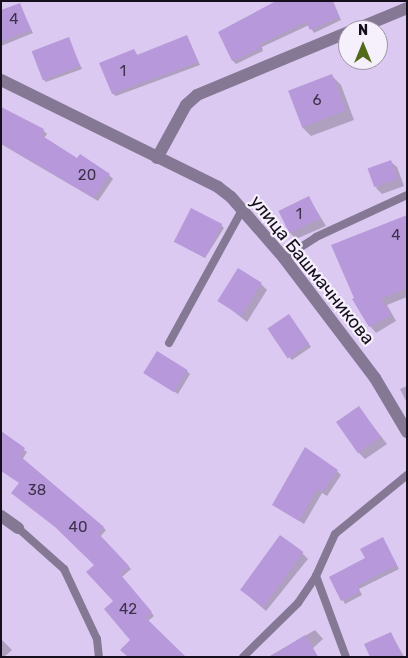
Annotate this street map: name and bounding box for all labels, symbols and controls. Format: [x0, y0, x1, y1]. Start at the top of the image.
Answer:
house number: 4 [9, 11, 19, 29]
north arrow [338, 20, 388, 70]
text: N [358, 22, 368, 39]
house number: 1 [120, 63, 126, 81]
house number: 6 [312, 92, 322, 110]
house number: 20 [78, 167, 96, 185]
street label: улица Башмачникова [245, 191, 379, 349]
house number: 1 [296, 206, 302, 224]
house number: 4 [391, 227, 401, 245]
house number: 38 [28, 482, 46, 500]
house number: 40 [69, 519, 87, 537]
house number: 42 [119, 601, 137, 619]

